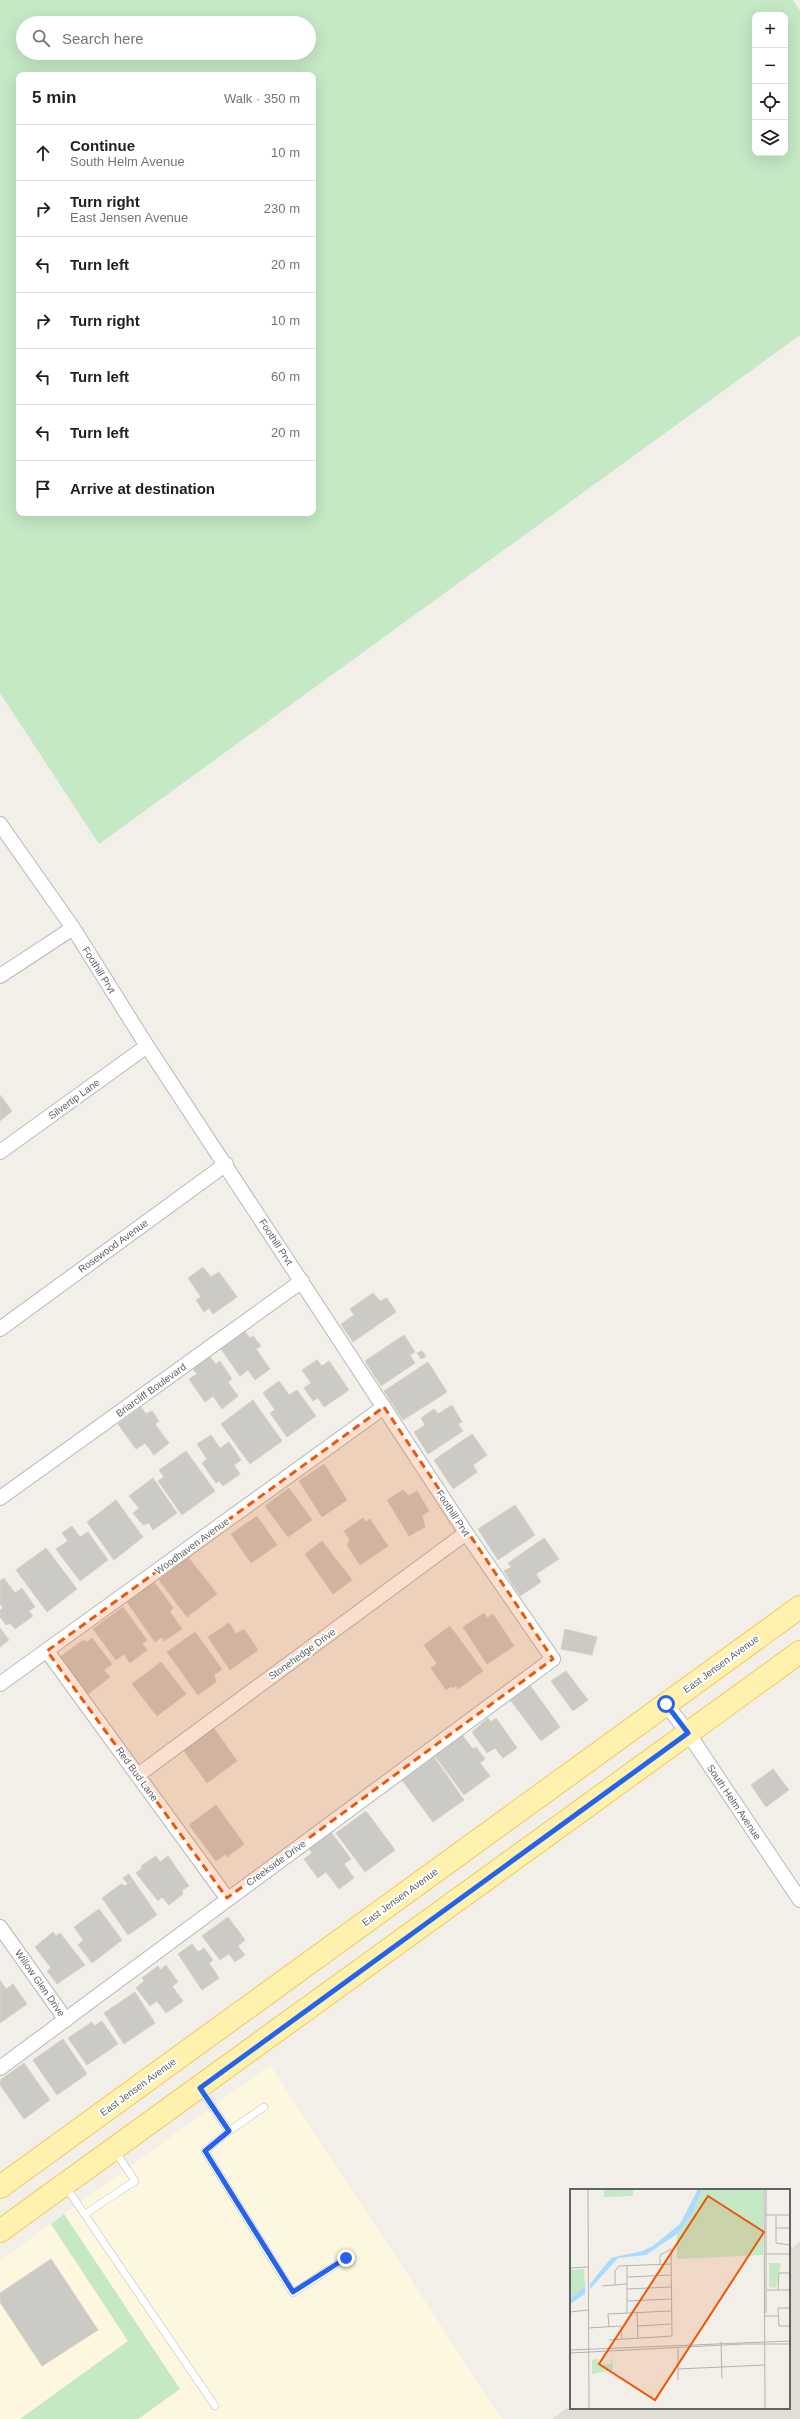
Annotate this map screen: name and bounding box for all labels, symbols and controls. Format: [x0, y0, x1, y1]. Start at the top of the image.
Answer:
map controls [752, 12, 788, 156]
button: + [752, 12, 788, 48]
search box [16, 16, 316, 60]
icon: search [30, 27, 52, 49]
text: Search here [62, 30, 144, 47]
button: − [752, 48, 788, 84]
button: locate [752, 84, 788, 120]
text: 5 min [32, 88, 76, 107]
text: Walk · 350 m [224, 91, 300, 106]
button: layers [752, 120, 788, 156]
text: Continue [70, 137, 135, 154]
icon: ahead [32, 142, 54, 164]
text: 10 m [271, 145, 300, 160]
text: South Helm Avenue [70, 154, 185, 169]
text: Turn right [70, 193, 140, 210]
icon: right [32, 198, 54, 220]
text: 230 m [264, 201, 300, 216]
text: East Jensen Avenue [70, 210, 188, 225]
icon: left [32, 254, 54, 276]
text: Turn left [70, 256, 129, 273]
text: 20 m [271, 257, 300, 272]
icon: right [32, 310, 54, 332]
text: Turn right [70, 312, 140, 329]
text: 10 m [271, 313, 300, 328]
icon: left [32, 366, 54, 388]
text: Turn left [70, 368, 129, 385]
text: 60 m [271, 369, 300, 384]
icon: left [32, 422, 54, 444]
text: Turn left [70, 424, 129, 441]
text: 20 m [271, 425, 300, 440]
icon: arrive [32, 478, 54, 500]
text: Arrive at destination [70, 480, 215, 497]
street label: Foothill Prvt [80, 945, 118, 995]
street label: Silvertip Lane [46, 1076, 102, 1121]
street label: Rosewood Avenue [76, 1217, 150, 1275]
street label: Foothill Prvt [257, 1217, 295, 1267]
street label: Briarcliff Boulevard [114, 1361, 188, 1419]
street label: Foothill Prvt [434, 1488, 472, 1538]
street label: Woodhaven Avenue [153, 1515, 232, 1577]
street label: Stonehedge Drive [266, 1626, 338, 1682]
street label: East Jensen Avenue [681, 1633, 761, 1695]
route start [657, 1695, 675, 1713]
street label: Red Bud Lane [114, 1745, 160, 1803]
street label: South Helm Avenue [705, 1762, 763, 1842]
street label: Creekside Drive [244, 1837, 308, 1888]
street label: East Jensen Avenue [360, 1866, 440, 1928]
street label: Willow Glen Drive [13, 1948, 67, 2019]
street label: East Jensen Avenue [98, 2056, 178, 2118]
inset map [570, 2189, 790, 2409]
route end [337, 2249, 355, 2267]

